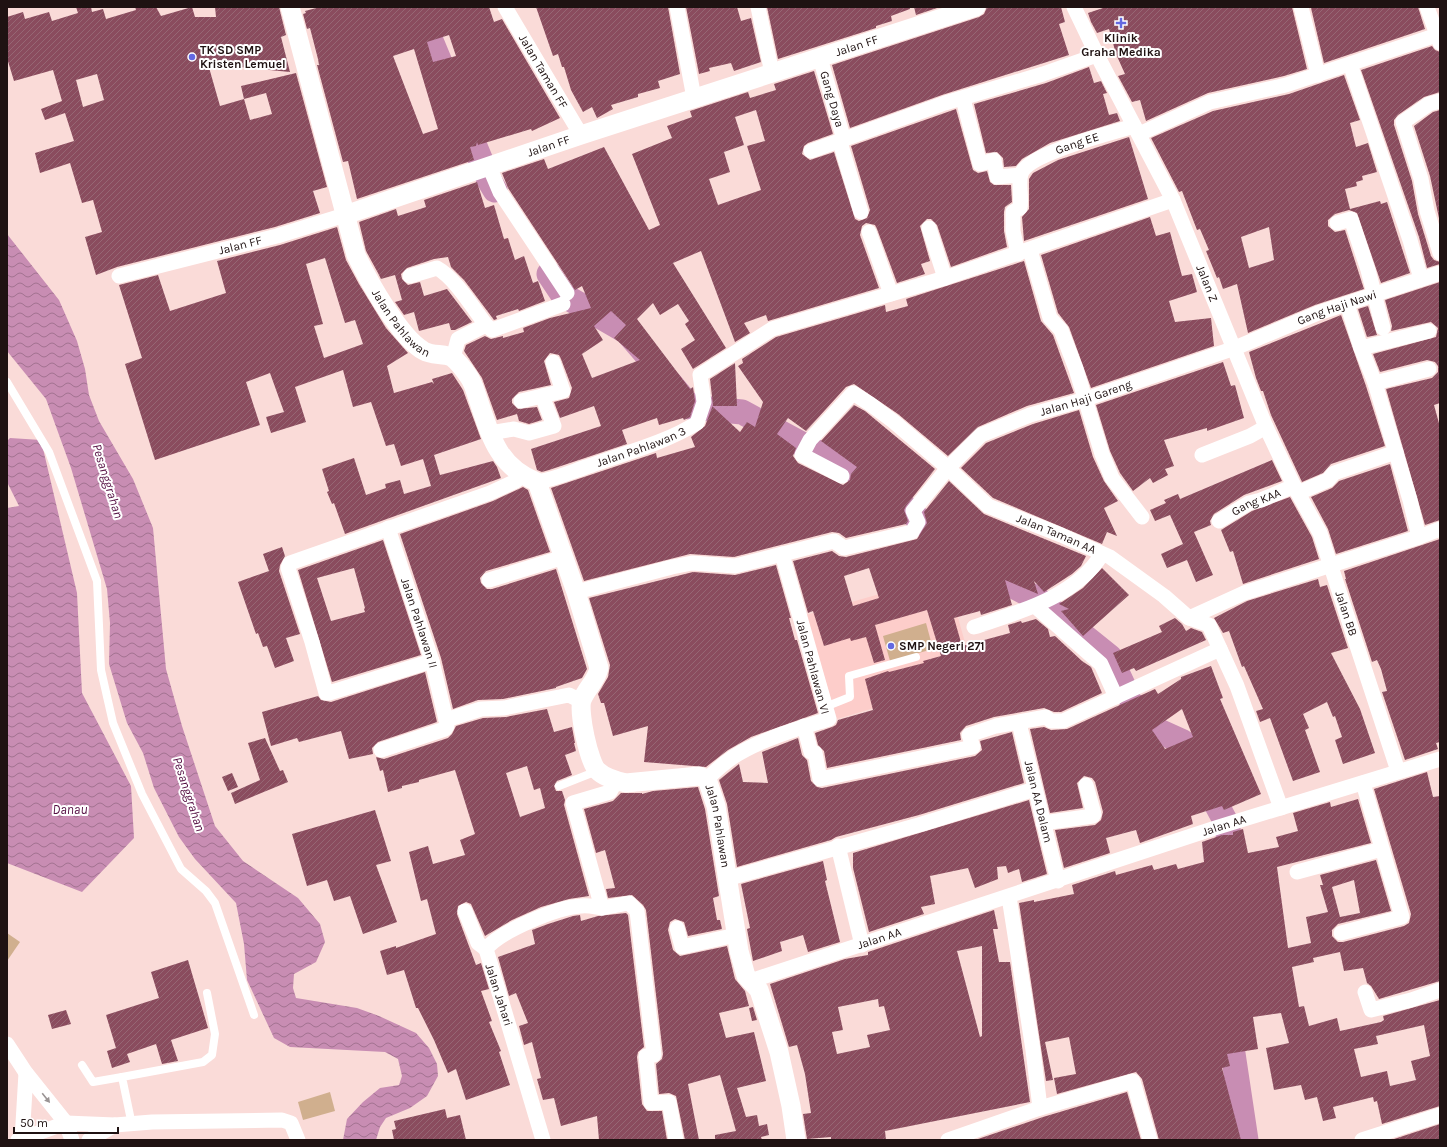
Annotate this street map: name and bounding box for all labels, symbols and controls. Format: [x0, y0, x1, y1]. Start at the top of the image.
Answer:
marker: Klinik Graha Medika [1115, 17, 1127, 29]
place label: Klinik Graha Medika [1081, 31, 1161, 59]
street label: Jalan Taman FF [516, 32, 571, 111]
street label: Jalan FF [834, 32, 880, 59]
place label: TK SD SMP Kristen Lemuel [200, 43, 286, 71]
marker: TK SD SMP Kristen Lemuel [187, 52, 197, 62]
street label: Gang Daya [817, 69, 847, 129]
street label: Gang EE [1053, 130, 1100, 157]
street label: Jalan FF [525, 132, 572, 160]
street label: Jalan FF [217, 233, 263, 258]
street label: Jalan Z [1193, 263, 1221, 304]
street label: Jalan Pahlawan [369, 287, 432, 360]
street label: Gang Haji Nawi [1295, 287, 1378, 328]
street label: Jalan Haji Gareng [1038, 377, 1134, 419]
street label: Jalan Pahlawan 3 [595, 424, 688, 470]
water label: Pesanggrahan [90, 442, 126, 520]
street label: Gang KAA [1229, 485, 1283, 519]
street label: Jalan Taman AA [1015, 511, 1098, 557]
street label: Jalan Pahlawan II [398, 576, 440, 669]
street label: Jalan BB [1332, 589, 1360, 638]
street label: Jalan Pahlawan VI [794, 618, 832, 716]
place label: SMP Negeri 271 [899, 639, 985, 653]
marker: SMP Negeri 271 [886, 641, 896, 651]
water label: Pesanggrahan [170, 755, 208, 833]
street label: Jalan AA Dalam [1022, 759, 1055, 844]
street label: Jalan Pahlawan [702, 783, 733, 869]
water label: Danau [53, 802, 87, 817]
street label: Jalan AA [1200, 812, 1248, 839]
street label: Jalan AA [855, 925, 903, 952]
street label: Jalan Jahari [482, 962, 516, 1028]
one-way arrow [41, 1093, 50, 1104]
scale bar [14, 1109, 118, 1135]
text: 50 m [20, 1116, 48, 1130]

